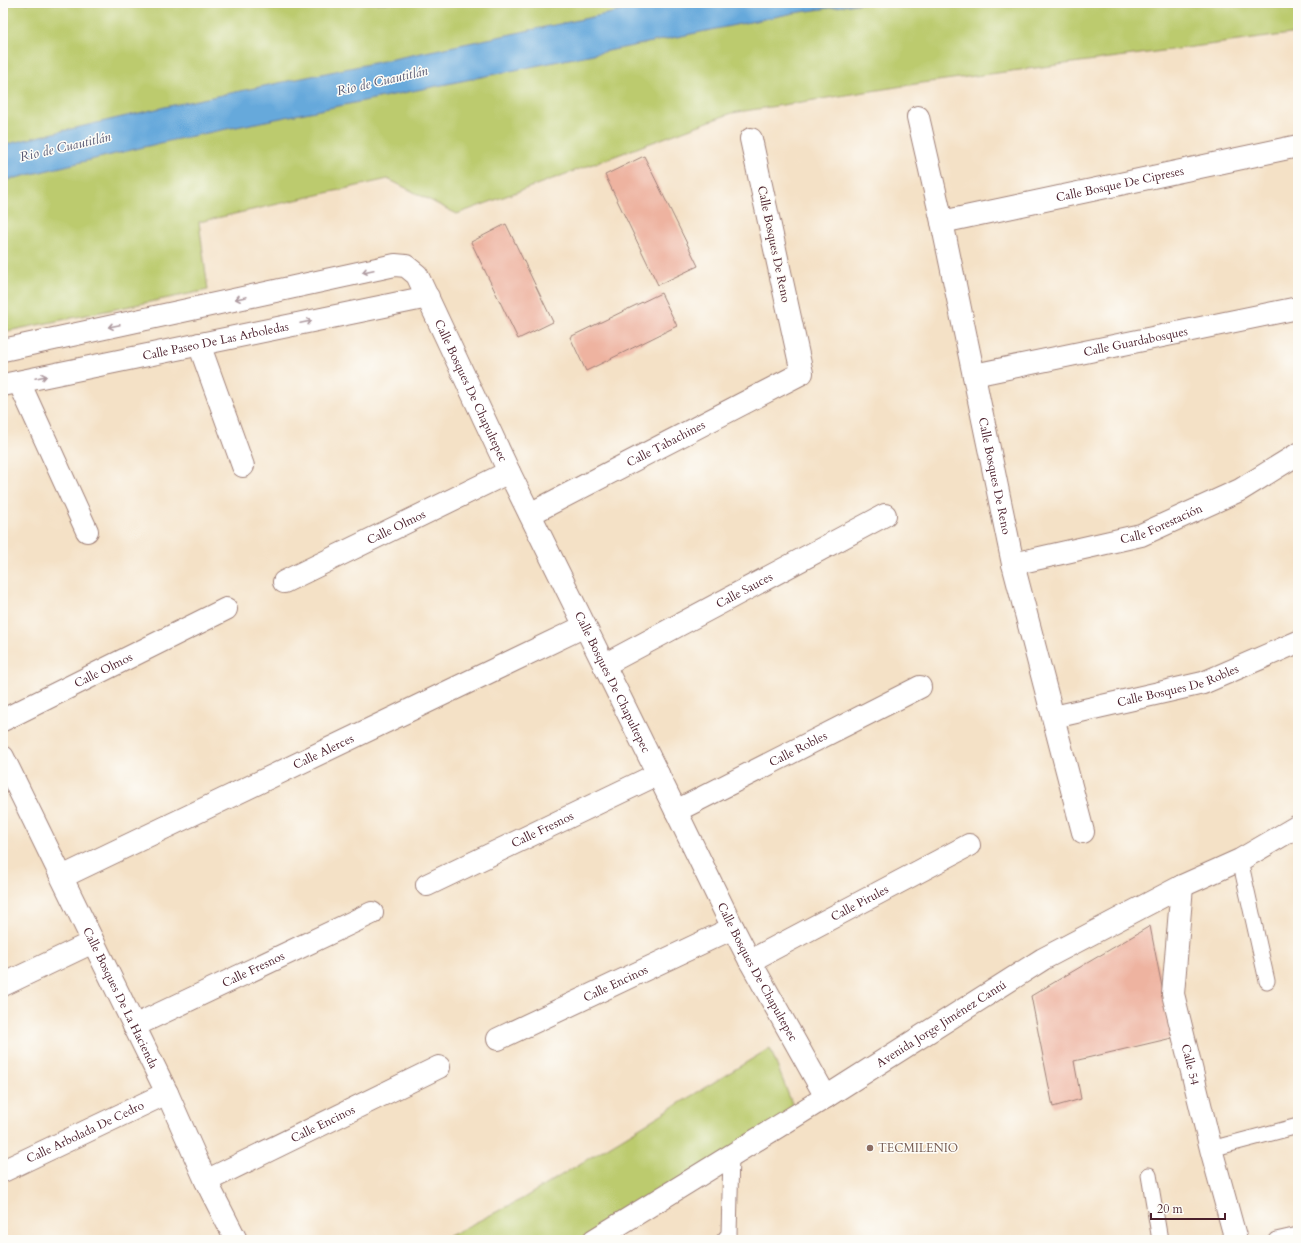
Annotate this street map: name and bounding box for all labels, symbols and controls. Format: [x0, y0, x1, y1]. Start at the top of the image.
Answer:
water label: Rio de Cuautitlán [335, 62, 430, 100]
water label: Rio de Cuautitlán [18, 128, 113, 166]
street label: Calle Bosque De Cipreses [1055, 163, 1185, 205]
street label: Calle Bosques De Reno [754, 184, 794, 304]
one-way arrow [362, 267, 375, 275]
one-way arrow [235, 295, 248, 303]
street label: Calle Bosques De Chapultepec [431, 317, 511, 465]
street label: Calle Paseo De Las Arboledas [141, 318, 290, 364]
one-way arrow [299, 318, 312, 326]
one-way arrow [108, 323, 121, 331]
street label: Calle Guardabosques [1082, 323, 1189, 360]
one-way arrow [34, 372, 47, 380]
street label: Calle Bosques De Reno [975, 416, 1015, 536]
street label: Calle Tabachines [624, 417, 708, 471]
street label: Calle Forestación [1119, 500, 1205, 547]
street label: Calle Olmos [364, 506, 428, 548]
street label: Calle Sauces [713, 568, 775, 612]
street label: Calle Bosques De Chapultepec [571, 609, 654, 756]
street label: Calle Olmos [71, 649, 135, 691]
street label: Calle Bosques De Robles [1116, 661, 1241, 710]
street label: Calle Robles [766, 728, 830, 770]
street label: Calle Alerces [290, 730, 356, 773]
street label: Calle Fresnos [509, 808, 576, 851]
street label: Calle Pirules [828, 881, 891, 925]
street label: Calle Bosques De Chapultepec [714, 900, 802, 1045]
street label: Calle Bosques De La Hacienda [79, 924, 162, 1072]
street label: Calle Fresnos [219, 948, 287, 991]
street label: Calle Encinos [581, 961, 650, 1006]
street label: Avenida Jorge Jiménez Cantú [873, 976, 1010, 1071]
street label: Calle 54 [1178, 1042, 1203, 1087]
street label: Calle Arbolada De Cedro [24, 1097, 147, 1167]
street label: Calle Encinos [288, 1101, 358, 1146]
place label: TECMILENIO [878, 1140, 958, 1156]
marker: TECMILENIO [865, 1143, 875, 1153]
scale bar [1151, 1195, 1225, 1221]
text: 20 m [1157, 1201, 1184, 1217]

